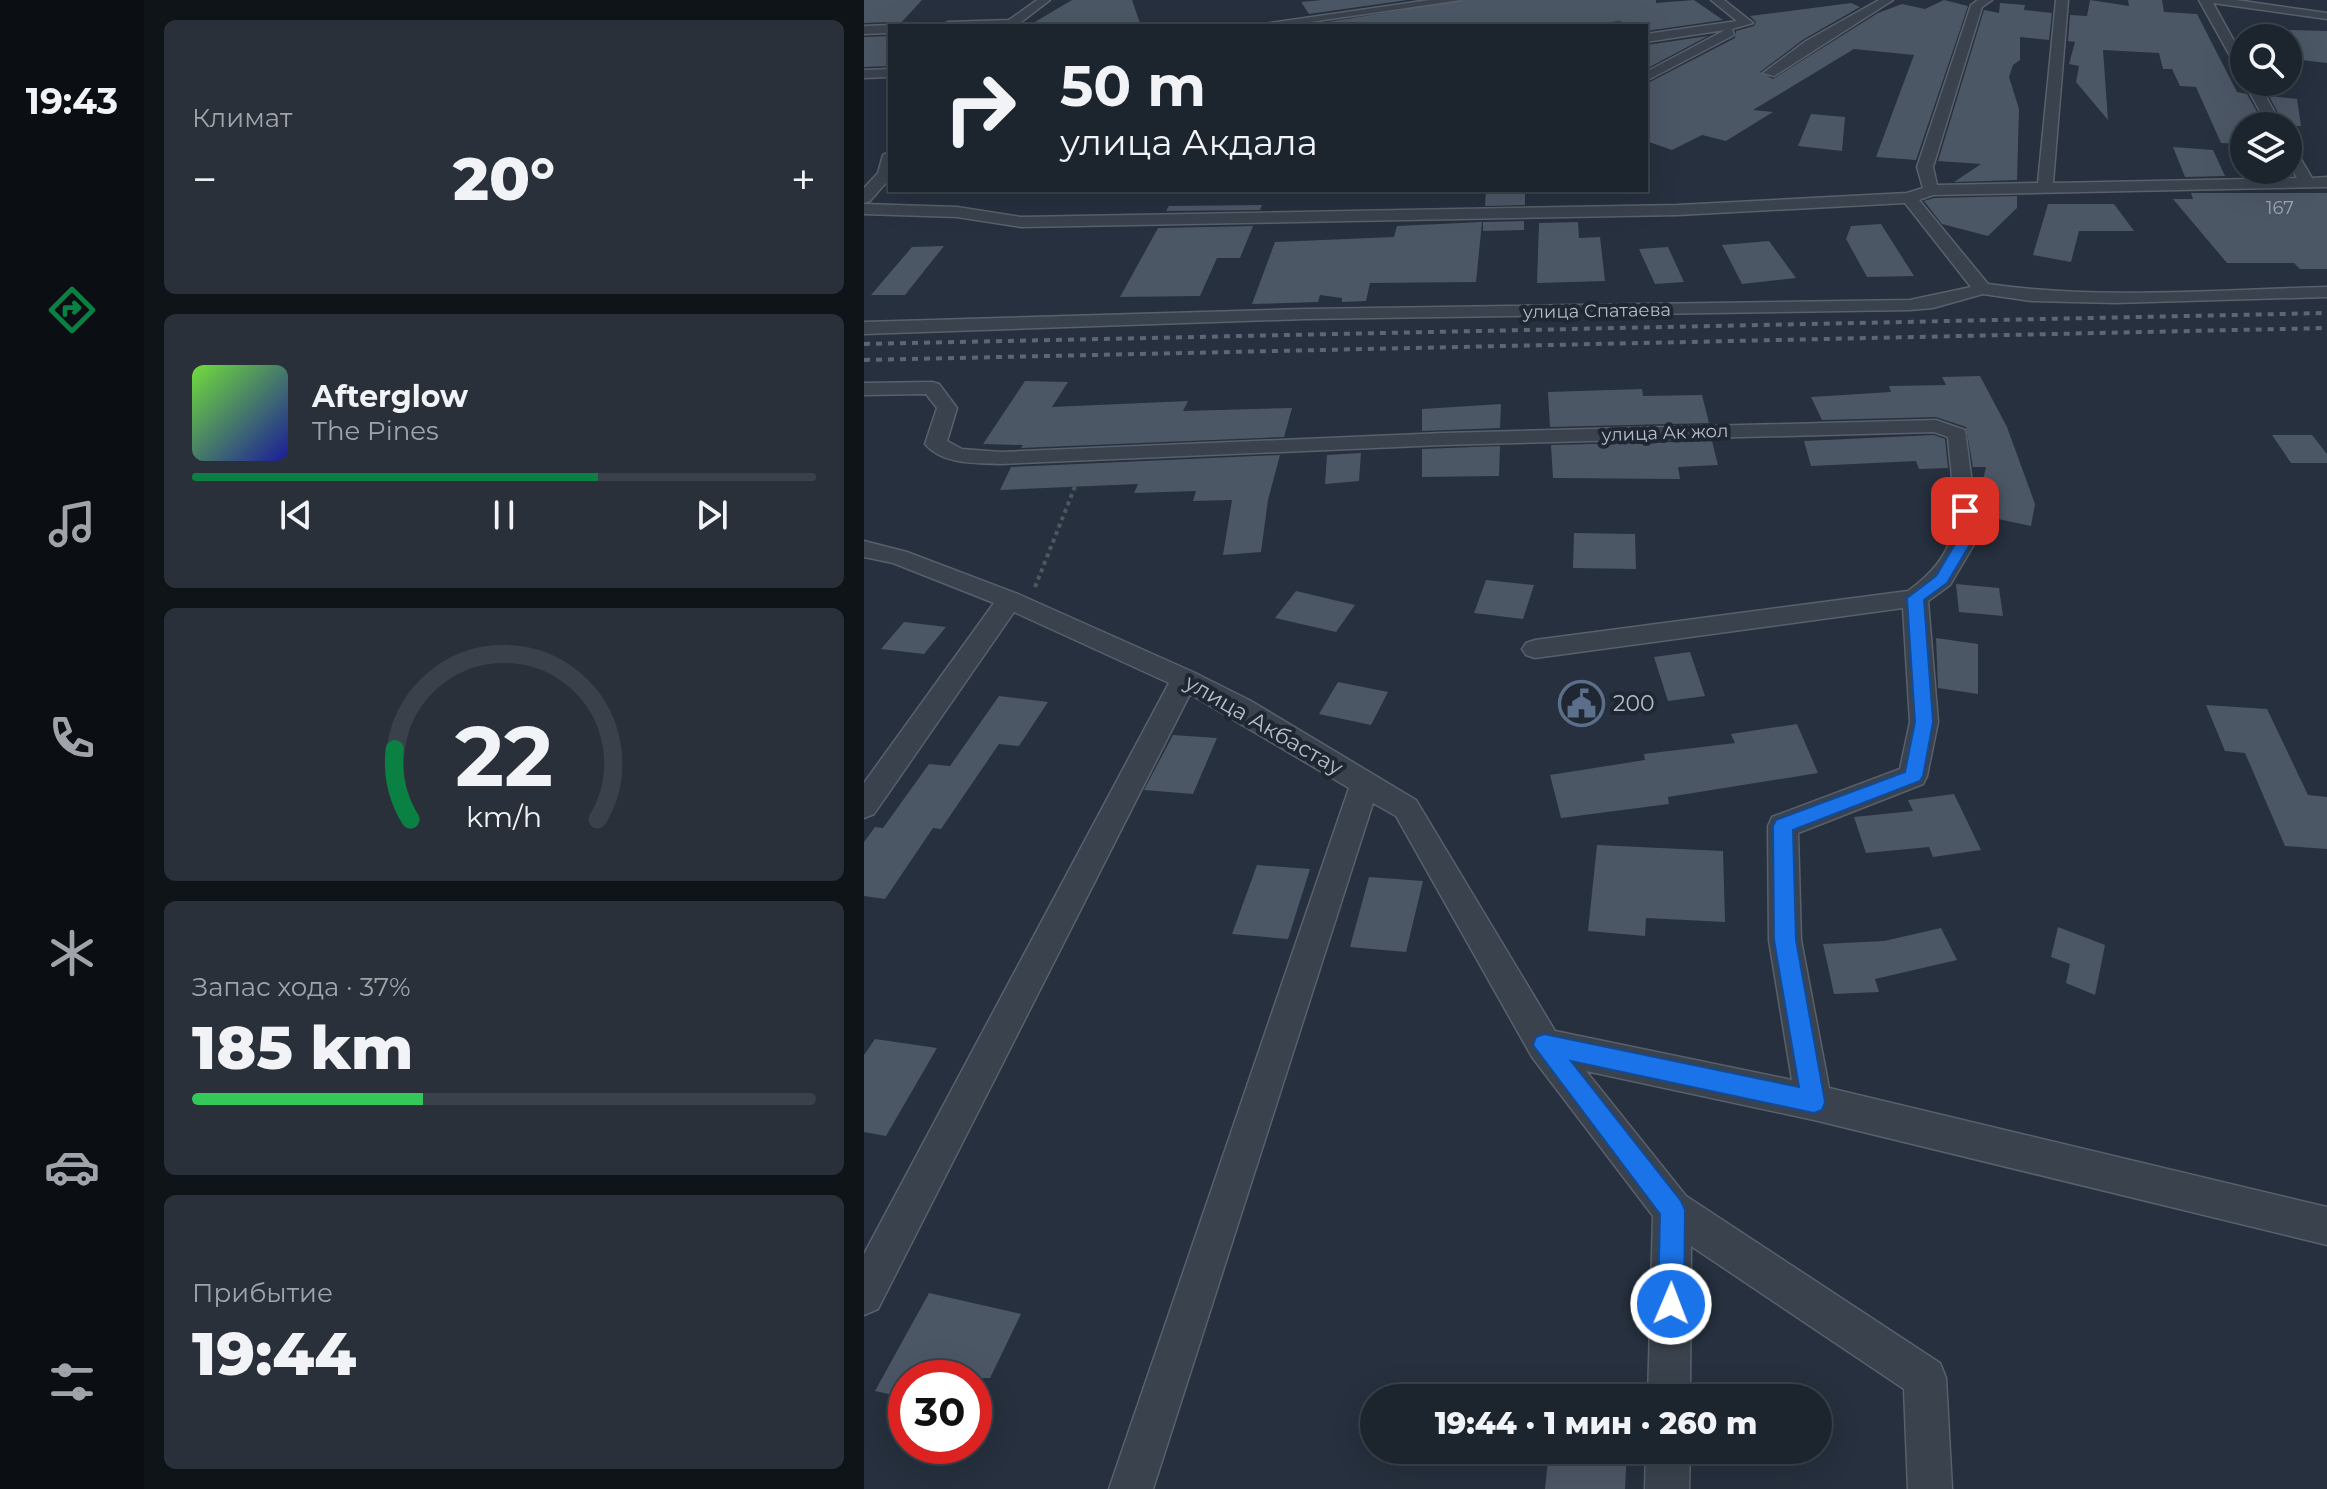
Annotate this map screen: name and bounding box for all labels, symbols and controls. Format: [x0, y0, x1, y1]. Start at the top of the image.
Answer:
map controls [2230, 24, 2302, 184]
button: search [2230, 24, 2302, 96]
text: 50 m [1060, 52, 1206, 120]
icon: right [928, 56, 1032, 160]
text: 19:43 [26, 79, 118, 123]
text: Климат [192, 102, 292, 134]
button: layers [2230, 112, 2302, 184]
text: улица Акдала [1060, 120, 1318, 164]
text: 20° [453, 142, 555, 215]
text: − [192, 152, 217, 206]
text: + [791, 152, 816, 206]
house number: 167 [2266, 197, 2294, 219]
icon: directions [44, 282, 100, 338]
street label: улица Спатаева [1522, 299, 1671, 323]
text: Afterglow [312, 378, 468, 415]
text: The Pines [312, 415, 439, 447]
street label: улица Ак жол [1600, 420, 1729, 446]
pin [1931, 477, 1999, 545]
icon: arrive [1943, 489, 1987, 533]
icon: previous [274, 493, 318, 537]
icon: pause [482, 493, 526, 537]
icon: next [690, 493, 734, 537]
icon: music [44, 496, 100, 552]
street label: улица Акбастау [1179, 668, 1349, 782]
public building icon: 200 [1558, 679, 1606, 727]
place label: 200 [1613, 690, 1655, 717]
text: 22 [455, 705, 553, 807]
icon: phone [44, 710, 100, 766]
text: km/h [466, 800, 542, 835]
icon: climate [44, 925, 100, 981]
text: Запас хода · 37% [192, 971, 411, 1003]
text: 185 km [192, 1011, 414, 1084]
icon: car [44, 1139, 100, 1195]
position arrow [1629, 1262, 1713, 1346]
text: Прибытие [192, 1277, 333, 1309]
text: 19:44 [192, 1317, 356, 1390]
icon: filters [44, 1354, 100, 1410]
speed limit sign: 30 [888, 1360, 992, 1464]
text: 19:44 · 1 мин · 260 m [1435, 1405, 1757, 1442]

